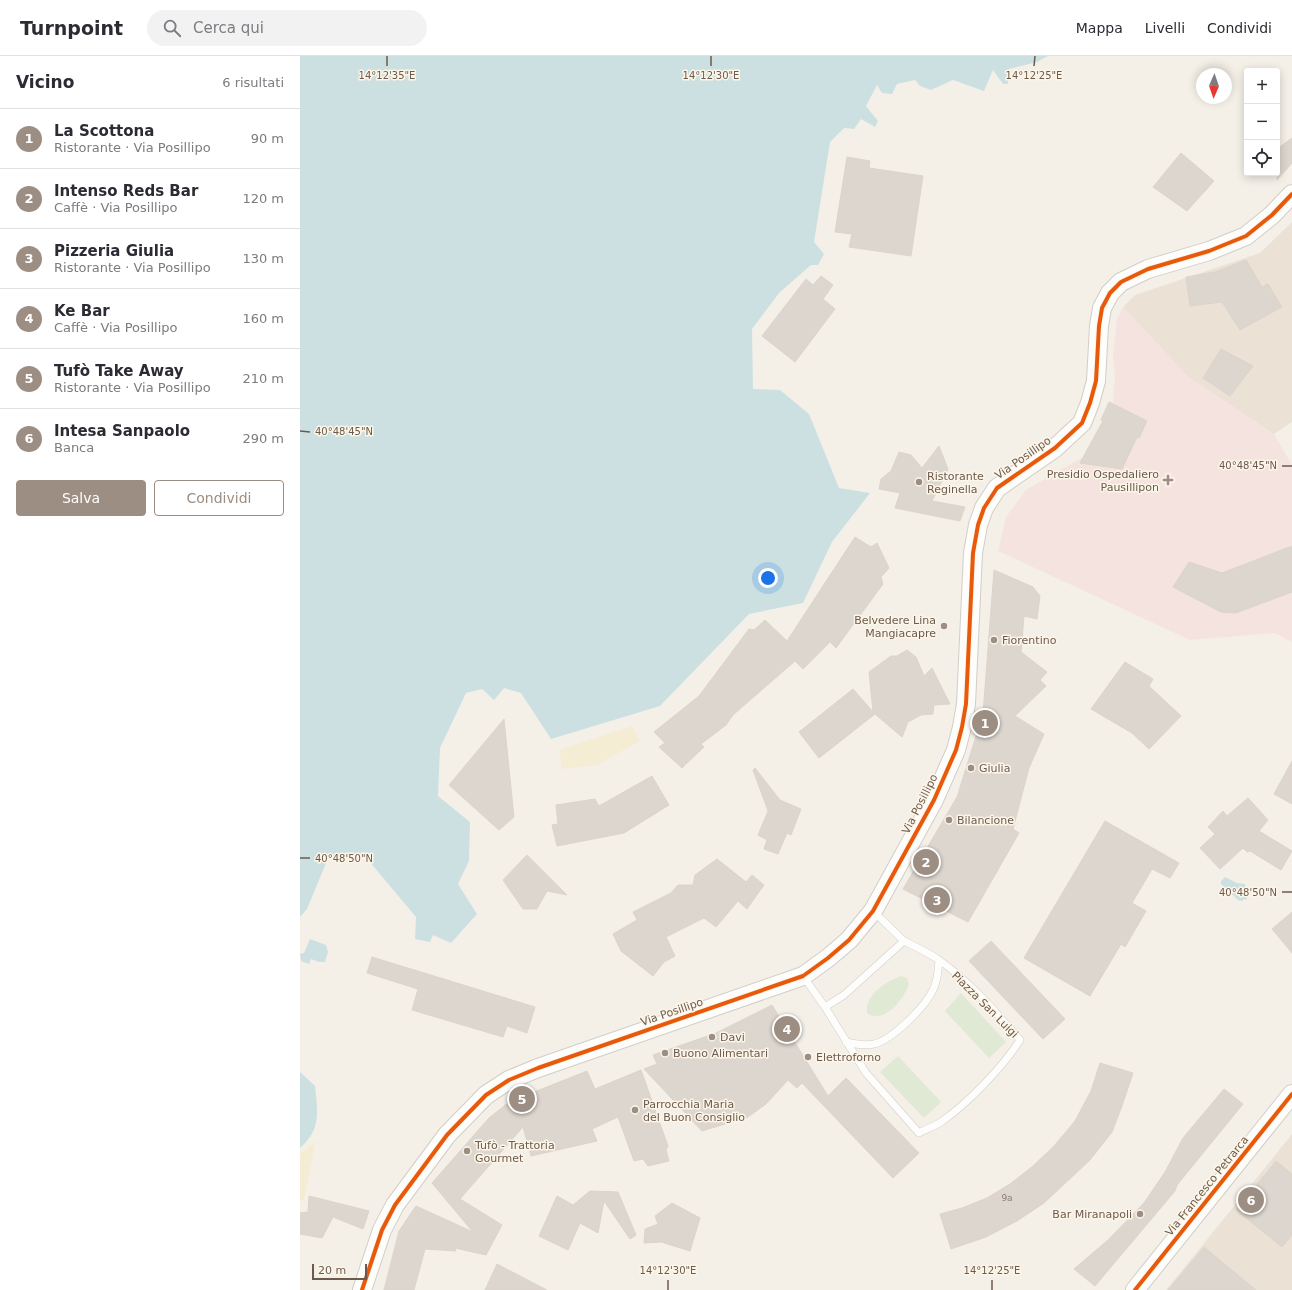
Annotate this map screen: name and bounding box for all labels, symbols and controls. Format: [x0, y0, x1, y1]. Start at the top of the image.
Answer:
search box [147, 10, 427, 46]
text: Turnpoint [20, 17, 123, 39]
icon: search [161, 17, 183, 39]
text: Cerca qui [193, 19, 264, 37]
text: Mappa [1076, 20, 1123, 36]
text: Livelli [1145, 20, 1185, 36]
text: Condividi [1207, 20, 1272, 36]
north arrow [1196, 68, 1232, 104]
map controls [1244, 68, 1280, 176]
button: + [1244, 68, 1280, 104]
text: 14°12'35"E [359, 70, 415, 81]
text: 14°12'30"E [683, 70, 739, 81]
text: 14°12'25"E [1006, 70, 1062, 81]
text: Vicino [16, 72, 74, 92]
text: 6 risultati [222, 75, 284, 90]
button: − [1244, 104, 1280, 140]
text: La Scottona [54, 122, 154, 140]
text: 1 [24, 131, 34, 146]
text: 90 m [251, 131, 284, 146]
text: Ristorante · Via Posillipo [54, 140, 211, 155]
button: locate [1244, 140, 1280, 176]
text: Intenso Reds Bar [54, 182, 198, 200]
text: 2 [24, 191, 34, 206]
text: 120 m [242, 191, 284, 206]
text: Caffè · Via Posillipo [54, 200, 177, 215]
text: Pizzeria Giulia [54, 242, 174, 260]
text: 3 [24, 251, 34, 266]
text: 130 m [242, 251, 284, 266]
text: Ristorante · Via Posillipo [54, 260, 211, 275]
text: Ke Bar [54, 302, 110, 320]
text: 4 [24, 311, 34, 326]
text: 160 m [242, 311, 284, 326]
text: Caffè · Via Posillipo [54, 320, 177, 335]
text: Tufò Take Away [54, 362, 184, 380]
text: 5 [24, 371, 34, 386]
text: 210 m [242, 371, 284, 386]
text: Ristorante · Via Posillipo [54, 380, 211, 395]
text: Intesa Sanpaolo [54, 422, 190, 440]
text: 40°48'45"N [315, 426, 373, 437]
text: 6 [24, 431, 34, 446]
text: 290 m [242, 431, 284, 446]
street label: Via Posillipo [993, 434, 1054, 482]
text: Banca [54, 440, 94, 455]
text: 40°48'45"N [1219, 460, 1277, 471]
place label: Presidio Ospedaliero Pausillipon [1047, 468, 1159, 494]
place label: Ristorante Reginella [927, 470, 984, 496]
marker: Presidio Ospedaliero Pausillipon [1162, 474, 1174, 486]
marker: Ristorante Reginella [914, 477, 924, 487]
button: Salva [16, 480, 146, 516]
button: Condividi [154, 480, 284, 516]
your location [758, 568, 778, 588]
place label: Belvedere Lina Mangiacapre [854, 614, 936, 640]
marker: Belvedere Lina Mangiacapre [939, 621, 949, 631]
place label: Fiorentino [1002, 634, 1057, 647]
marker: Fiorentino [989, 635, 999, 645]
pin: 1 [972, 708, 998, 738]
place label: Giulia [979, 762, 1010, 775]
marker: Giulia [966, 763, 976, 773]
street label: Via Posillipo [899, 772, 941, 836]
place label: Bilancione [957, 814, 1014, 827]
marker: Bilancione [944, 815, 954, 825]
pin: 2 [913, 847, 939, 877]
text: 40°48'50"N [315, 853, 373, 864]
pin: 3 [924, 885, 950, 915]
text: 40°48'50"N [1219, 887, 1277, 898]
street label: Piazza San Luigi [949, 969, 1021, 1041]
street label: Via Posillipo [639, 995, 705, 1029]
pin: 4 [774, 1014, 800, 1044]
place label: Davi [720, 1031, 745, 1044]
marker: Davi [707, 1032, 717, 1042]
place label: Buono Alimentari [673, 1047, 768, 1060]
marker: Buono Alimentari [660, 1048, 670, 1058]
place label: Elettroforno [816, 1051, 881, 1064]
marker: Elettroforno [803, 1052, 813, 1062]
pin: 5 [509, 1084, 535, 1114]
place label: Parrocchia Maria del Buon Consiglio [643, 1098, 745, 1124]
marker: Parrocchia Maria del Buon Consiglio [630, 1105, 640, 1115]
street label: Via Francesco Petrarca [1163, 1133, 1251, 1239]
place label: Tufò - Trattoria Gourmet [474, 1139, 555, 1165]
marker: Tufò - Trattoria Gourmet [462, 1146, 472, 1156]
pin: 6 [1238, 1185, 1264, 1215]
house number: 9a [1001, 1193, 1013, 1203]
place label: Bar Miranapoli [1052, 1208, 1132, 1221]
marker: Bar Miranapoli [1135, 1209, 1145, 1219]
scale bar [312, 1262, 367, 1281]
text: 20 m [318, 1264, 346, 1277]
text: 14°12'30"E [640, 1265, 696, 1276]
text: 14°12'25"E [964, 1265, 1020, 1276]

